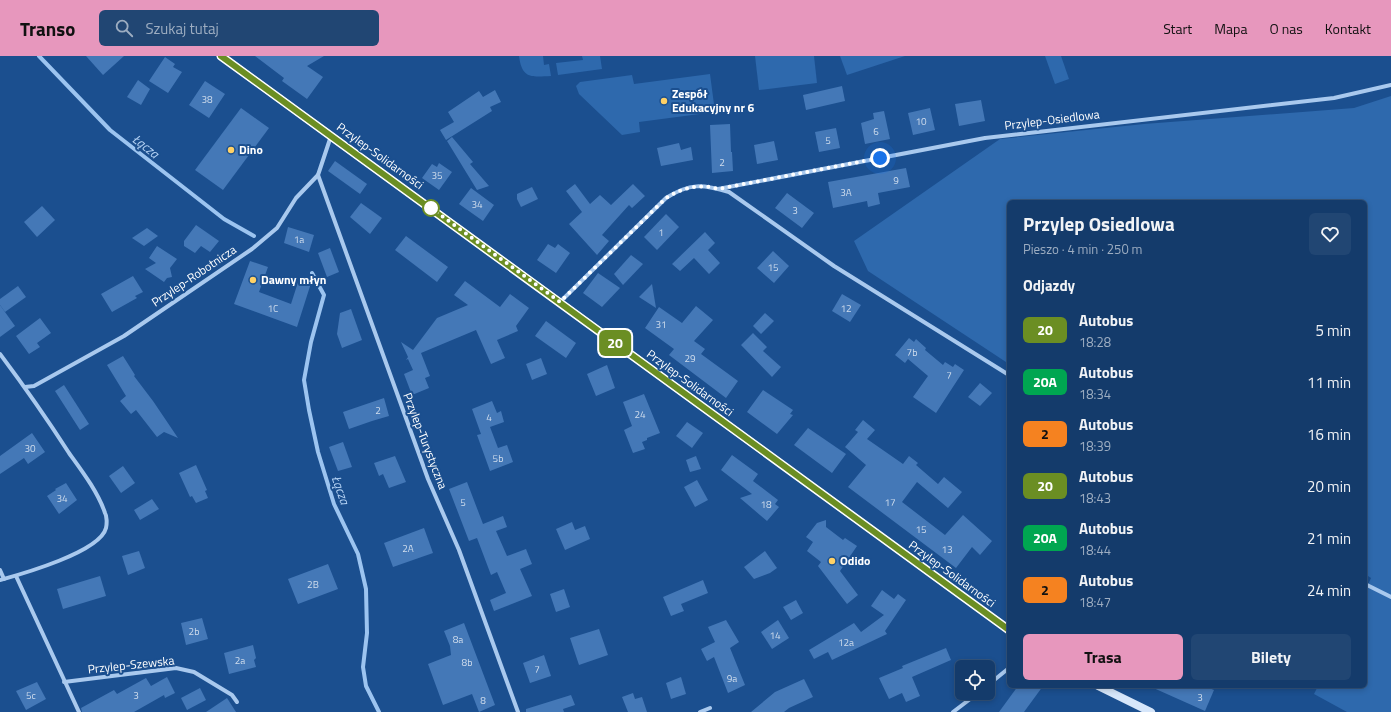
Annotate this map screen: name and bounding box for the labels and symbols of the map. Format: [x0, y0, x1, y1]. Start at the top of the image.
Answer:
place label: Zespół Edukacyjny nr 6 [672, 84, 755, 117]
house number: 38 [201, 92, 213, 107]
marker: Zespół Edukacyjny nr 6 [659, 96, 669, 106]
street label: Przylep-Osiedlowa [1003, 104, 1101, 135]
house number: 10 [915, 114, 927, 129]
street label: Przylep-Solidarności [333, 117, 428, 194]
house number: 6 [873, 124, 879, 139]
water label: Łącza [128, 129, 165, 164]
house number: 5 [825, 133, 831, 148]
place label: Dino [239, 140, 263, 159]
marker: Dino [226, 145, 236, 155]
your location [870, 148, 890, 168]
house number: 2 [719, 155, 725, 170]
house number: 35 [431, 168, 443, 183]
house number: 9 [893, 173, 899, 188]
house number: 3A [840, 185, 852, 200]
house number: 34 [471, 197, 483, 212]
unlabelled marker [422, 199, 440, 217]
house number: 3 [792, 203, 798, 218]
house number: 1 [658, 225, 664, 240]
house number: 1a [294, 232, 304, 247]
street label: Przylep-Robotnicza [147, 240, 240, 311]
house number: 15 [767, 260, 779, 275]
place label: Dawny młyn [261, 270, 327, 289]
marker: Dawny młyn [248, 275, 258, 285]
house number: 1C [267, 301, 279, 316]
house number: 12 [840, 301, 852, 316]
house number: 31 [655, 317, 667, 332]
line badge: 20 [597, 330, 633, 356]
street label: Przylep-Solidarności [643, 344, 738, 421]
house number: 7b [907, 345, 917, 360]
house number: 29 [684, 351, 696, 366]
house number: 7 [946, 368, 952, 383]
street label: Przylep-Turystyczna [398, 390, 453, 492]
house number: 2 [375, 403, 381, 418]
house number: 24 [634, 407, 646, 422]
house number: 4 [486, 410, 492, 425]
house number: 30 [24, 441, 36, 456]
house number: 5b [493, 451, 503, 466]
water label: Łącza [327, 473, 356, 508]
house number: 34 [56, 491, 68, 506]
house number: 5 [460, 495, 466, 510]
house number: 17 [884, 495, 896, 510]
house number: 18 [760, 497, 772, 512]
house number: 15 [915, 522, 927, 537]
street label: Przylep-Solidarności [905, 535, 1000, 612]
house number: 2A [402, 541, 414, 556]
house number: 13 [941, 542, 953, 557]
place label: Odido [840, 551, 870, 570]
marker: Odido [827, 556, 837, 566]
house number: 2B [307, 577, 319, 592]
house number: 2b [189, 624, 199, 639]
house number: 14 [769, 628, 781, 643]
house number: 8a [453, 632, 463, 647]
house number: 12a [838, 635, 854, 650]
street label: Przylep-Szewska [87, 651, 175, 678]
house number: 2a [235, 653, 245, 668]
house number: 8b [462, 655, 472, 670]
house number: 7 [534, 662, 540, 677]
house number: 9a [727, 671, 737, 686]
house number: 5c [26, 688, 36, 703]
house number: 3 [133, 688, 139, 703]
house number: 3 [1197, 690, 1203, 705]
house number: 8 [480, 693, 486, 708]

